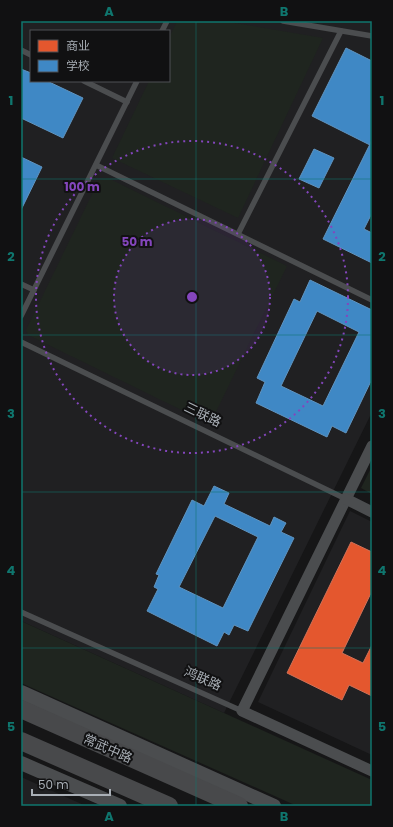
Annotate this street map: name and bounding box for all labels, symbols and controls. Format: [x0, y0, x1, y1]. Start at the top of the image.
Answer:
text: A [104, 2, 114, 21]
text: B [280, 2, 289, 21]
legend [30, 30, 170, 82]
text: 商业 [66, 37, 90, 54]
text: 学校 [66, 57, 90, 74]
text: 1 [9, 91, 13, 110]
text: 1 [380, 91, 384, 110]
text: 100 m [64, 178, 100, 195]
text: 50 m [122, 233, 153, 250]
text: 2 [7, 247, 15, 266]
text: 2 [378, 247, 386, 266]
centre of rings [185, 290, 199, 304]
street label: 三联路 [181, 397, 224, 432]
text: 3 [7, 404, 15, 423]
text: 3 [378, 404, 386, 423]
text: 4 [7, 561, 16, 580]
text: 4 [378, 561, 387, 580]
street label: 鸿联路 [181, 662, 224, 695]
text: 5 [7, 717, 15, 736]
text: 5 [378, 717, 386, 736]
street label: 常武中路 [80, 729, 135, 768]
scale bar [32, 771, 110, 797]
text: 50 m [38, 776, 69, 793]
text: A [104, 807, 114, 826]
text: B [280, 807, 289, 826]

